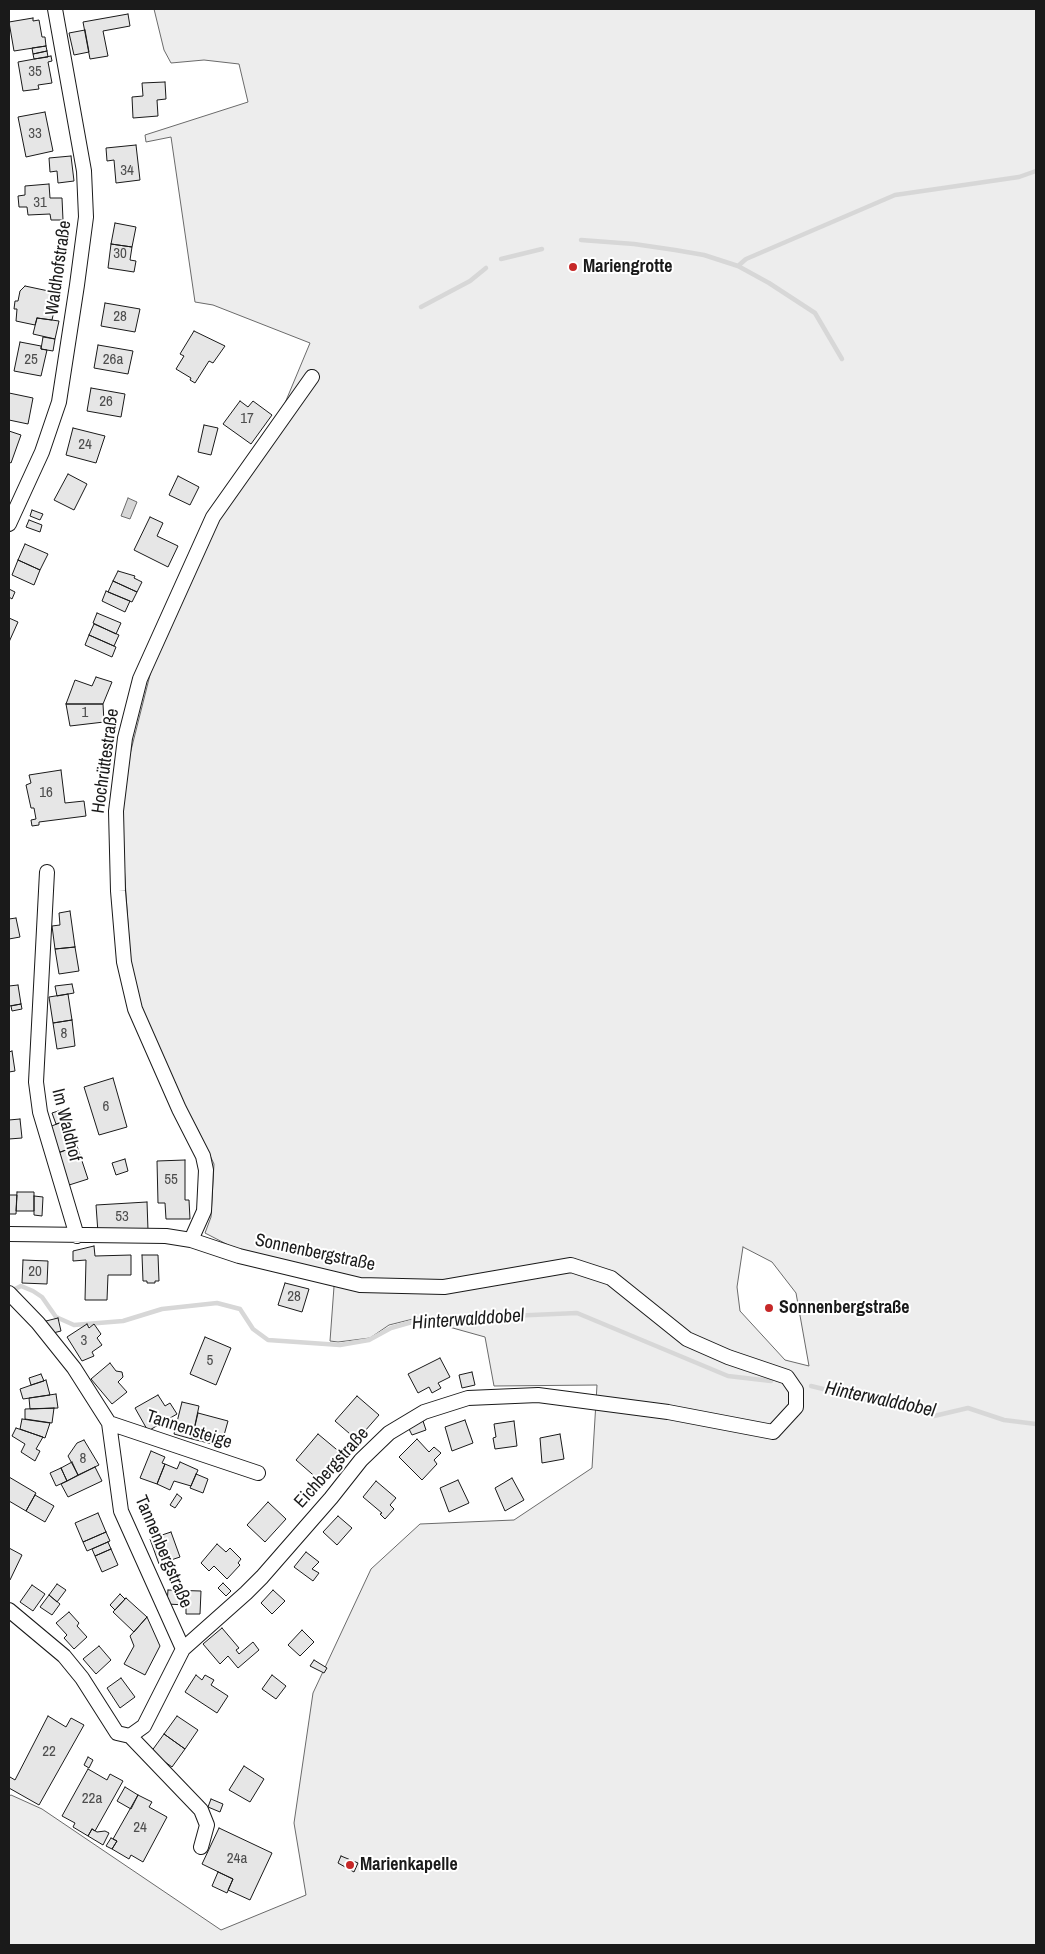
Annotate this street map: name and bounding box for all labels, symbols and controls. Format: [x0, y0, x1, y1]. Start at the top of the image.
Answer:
house number: 35 [28, 63, 42, 81]
house number: 33 [28, 125, 42, 143]
house number: 34 [120, 162, 134, 180]
house number: 31 [33, 194, 47, 212]
street label: Waldhofstraße [42, 219, 76, 317]
house number: 30 [113, 245, 127, 263]
place label: Mariengrotte [583, 256, 672, 278]
marker: Mariengrotte [567, 261, 579, 273]
house number: 28 [113, 308, 127, 326]
house number: 25 [24, 351, 38, 369]
house number: 26a [103, 351, 123, 369]
house number: 26 [99, 393, 113, 411]
house number: 17 [240, 410, 254, 428]
house number: 24 [78, 436, 92, 454]
house number: 1 [82, 704, 88, 722]
street label: Hochrüttestraße [88, 707, 124, 815]
house number: 16 [39, 784, 53, 802]
house number: 8 [61, 1025, 67, 1043]
street label: Im Waldhof [47, 1086, 85, 1164]
house number: 6 [103, 1098, 109, 1116]
house number: 55 [164, 1171, 178, 1189]
house number: 53 [115, 1208, 129, 1226]
street label: Sonnenbergstraße [253, 1230, 377, 1276]
house number: 20 [28, 1263, 42, 1281]
house number: 28 [287, 1288, 301, 1306]
place label: Sonnenbergstraße [779, 1297, 909, 1319]
marker: Sonnenbergstraße [763, 1302, 775, 1314]
water label: Hinterwalddobel [411, 1305, 525, 1335]
house number: 3 [81, 1332, 87, 1350]
house number: 5 [207, 1352, 213, 1370]
water label: Hinterwalddobel [823, 1377, 937, 1423]
street label: Tannensteige [143, 1406, 235, 1454]
street label: Eichbergstraße [290, 1423, 374, 1513]
house number: 8 [80, 1450, 86, 1468]
street label: Tannenbergstraße [130, 1493, 196, 1611]
house number: 22 [42, 1743, 56, 1761]
house number: 22a [82, 1790, 102, 1808]
house number: 24 [133, 1819, 147, 1837]
house number: 24a [227, 1850, 247, 1868]
place label: Marienkapelle [360, 1854, 458, 1876]
marker: Marienkapelle [344, 1859, 356, 1871]

